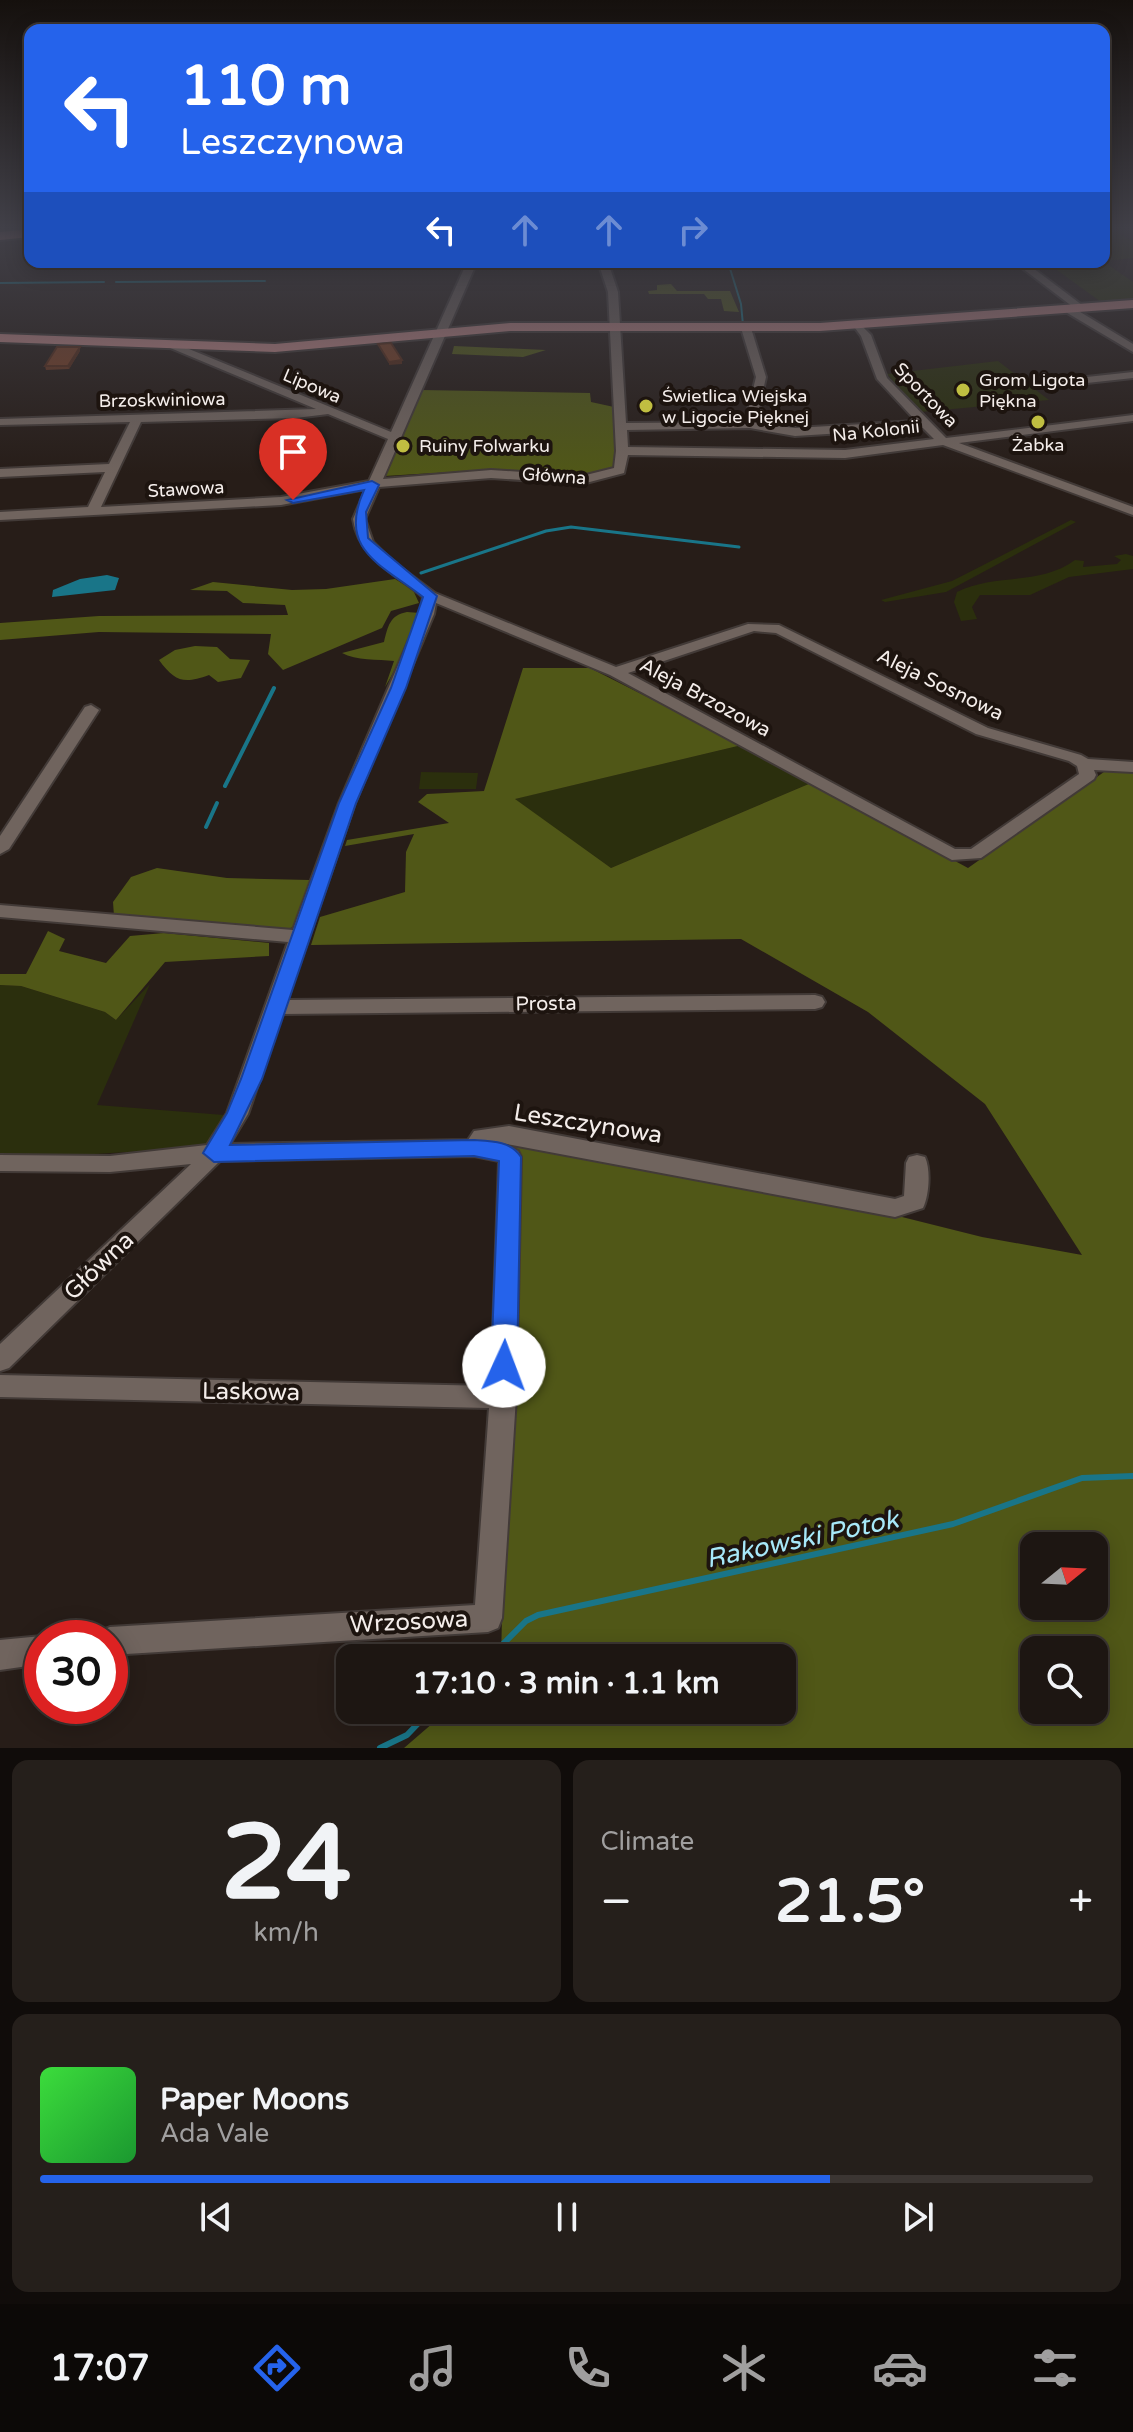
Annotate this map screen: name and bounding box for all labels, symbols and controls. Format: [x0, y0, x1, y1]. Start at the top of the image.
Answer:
text: 110 m [180, 53, 351, 120]
icon: left [48, 56, 152, 160]
text: Leszczynowa [180, 121, 405, 164]
icon: left [419, 208, 463, 252]
icon: ahead [503, 208, 547, 252]
icon: ahead [587, 208, 631, 252]
icon: right [671, 208, 715, 252]
street label: Sportowa [890, 358, 962, 432]
street label: Lipowa [279, 364, 345, 408]
place label: Grom Ligota Piękna [979, 369, 1085, 412]
marker: Grom Ligota Piękna [954, 381, 972, 399]
place label: Świetlica Wiejska w Ligocie Pięknej [662, 385, 809, 428]
street label: Brzoskwiniowa [98, 388, 226, 412]
marker: Świetlica Wiejska w Ligocie Pięknej [637, 397, 655, 415]
marker: Żabka [1029, 413, 1047, 431]
street label: Na Kolonii [831, 415, 921, 447]
pin [259, 418, 327, 500]
icon: arrive [271, 430, 315, 474]
place label: Żabka [1012, 434, 1064, 456]
place label: Ruiny Folwarku [419, 435, 550, 457]
marker: Ruiny Folwarku [394, 437, 412, 455]
street label: Główna [521, 463, 587, 489]
street label: Stawowa [147, 476, 225, 502]
street label: Aleja Sosnowa [873, 644, 1007, 726]
street label: Aleja Brzozowa [635, 653, 775, 743]
street label: Prosta [515, 991, 577, 1017]
street label: Leszczynowa [512, 1098, 664, 1150]
street label: Główna [58, 1226, 140, 1306]
position arrow [462, 1324, 546, 1408]
street label: Laskowa [202, 1377, 300, 1407]
water label: Rakowski Potok [703, 1503, 903, 1575]
north arrow [1020, 1532, 1108, 1620]
map controls [1020, 1532, 1108, 1724]
street label: Wrzosowa [349, 1604, 469, 1640]
speed limit sign: 30 [24, 1620, 128, 1724]
button: search [1020, 1636, 1108, 1724]
text: 17:10 · 3 min · 1.1 km [412, 1665, 720, 1702]
text: 24 [221, 1802, 352, 1927]
text: Climate [601, 1826, 694, 1857]
text: 21.5° [775, 1866, 925, 1938]
text: − [601, 1876, 632, 1929]
text: + [1068, 1876, 1093, 1929]
text: km/h [254, 1917, 319, 1948]
text: Paper Moons [160, 2081, 349, 2118]
text: Ada Vale [160, 2118, 269, 2149]
icon: previous [194, 2195, 238, 2239]
icon: pause [545, 2195, 589, 2239]
icon: next [896, 2195, 940, 2239]
icon: directions [249, 2340, 305, 2396]
icon: music [405, 2340, 461, 2396]
icon: phone [560, 2340, 616, 2396]
icon: climate [716, 2340, 772, 2396]
icon: car [872, 2340, 928, 2396]
icon: filters [1027, 2340, 1083, 2396]
text: 17:07 [50, 2347, 150, 2390]

